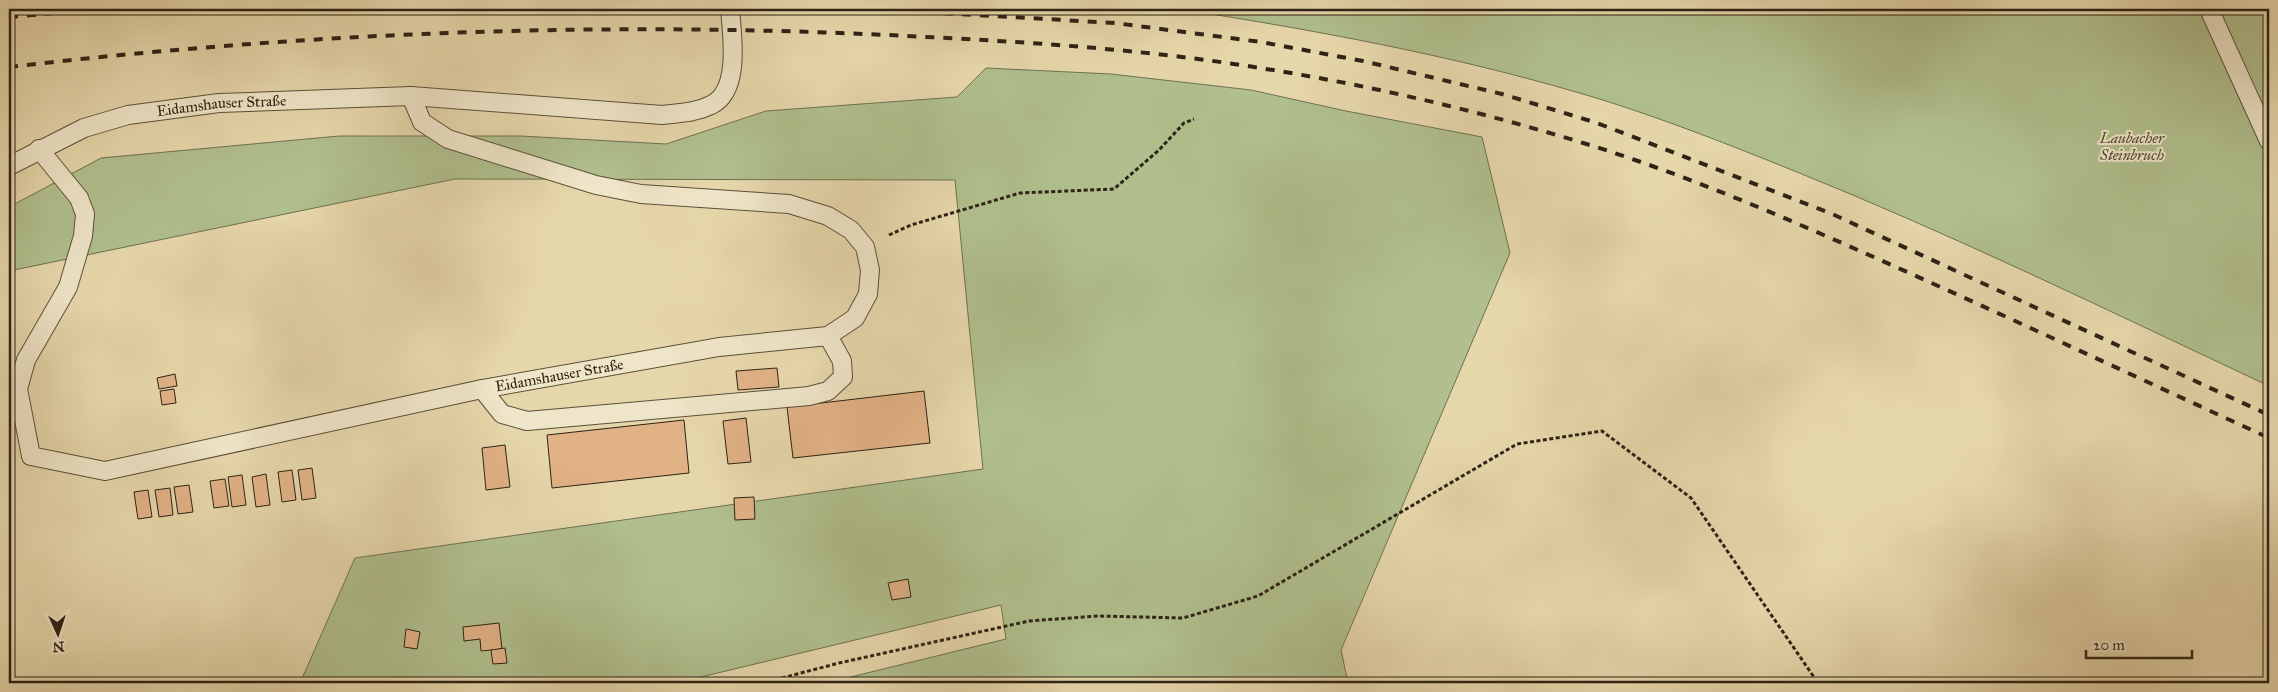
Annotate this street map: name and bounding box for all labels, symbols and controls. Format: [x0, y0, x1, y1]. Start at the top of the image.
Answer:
street label: Eidamshauser Straße [156, 92, 287, 120]
park label: Laubacher Steinbruch [2099, 129, 2165, 164]
street label: Eidamshauser Straße [494, 355, 625, 396]
north arrow [32, 610, 82, 660]
scale bar [2086, 627, 2192, 659]
text: 20 m [2093, 636, 2125, 654]
text: N [52, 638, 65, 655]

